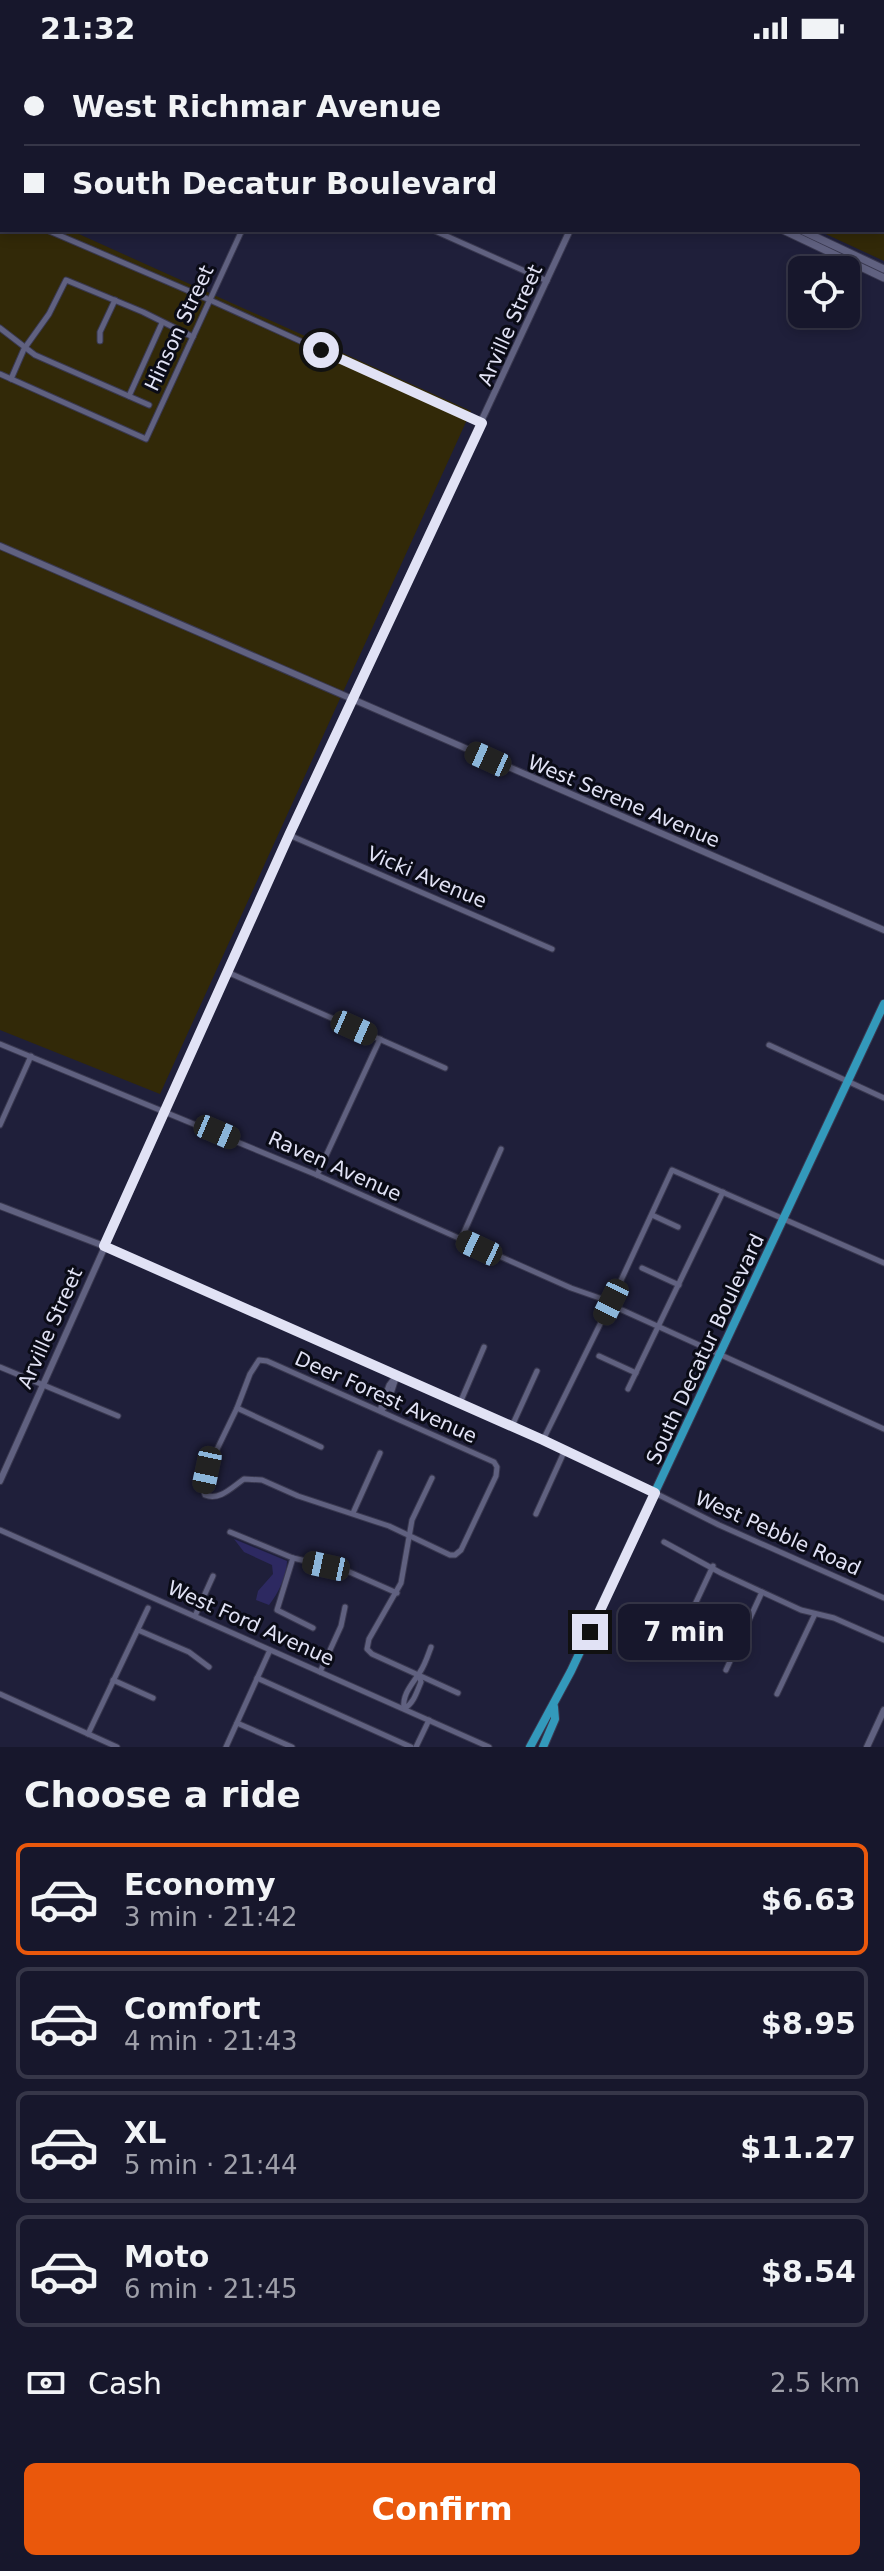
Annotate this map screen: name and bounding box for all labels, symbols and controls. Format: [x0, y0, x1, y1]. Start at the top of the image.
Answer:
text: 21:32 [40, 11, 136, 46]
text: West Richmar Avenue [72, 89, 441, 124]
text: South Decatur Boulevard [72, 166, 497, 201]
map controls [788, 256, 860, 328]
button: locate [788, 256, 860, 328]
street label: Hinson Street [139, 261, 219, 395]
street label: Arville Street [473, 261, 547, 389]
route start [303, 332, 339, 368]
car [461, 738, 515, 780]
street label: West Serene Avenue [524, 750, 724, 852]
street label: Vicki Avenue [364, 841, 490, 913]
car [327, 1007, 381, 1049]
car [190, 1112, 244, 1152]
street label: Raven Avenue [265, 1126, 405, 1206]
car [452, 1227, 506, 1269]
street label: South Decatur Boulevard [641, 1230, 769, 1468]
street label: Arville Street [13, 1264, 87, 1392]
car [590, 1275, 632, 1329]
street label: Deer Forest Avenue [291, 1346, 481, 1448]
car [190, 1444, 224, 1496]
street label: West Pebble Road [691, 1486, 865, 1580]
car [300, 1549, 352, 1583]
street label: West Ford Avenue [164, 1575, 338, 1671]
callout: 7 min [618, 1604, 750, 1660]
route end [572, 1614, 608, 1650]
text: 7 min [643, 1617, 725, 1647]
text: Choose a ride [24, 1774, 301, 1815]
icon: car [28, 1863, 100, 1935]
text: Economy [124, 1867, 276, 1902]
text: $6.63 [761, 1882, 856, 1917]
text: 3 min · 21:42 [124, 1902, 298, 1932]
icon: car [28, 1987, 100, 2059]
text: Comfort [124, 1991, 261, 2026]
text: $8.95 [761, 2006, 856, 2041]
text: 4 min · 21:43 [124, 2026, 298, 2056]
icon: car [28, 2111, 100, 2183]
text: XL [124, 2115, 166, 2150]
text: $11.27 [740, 2130, 856, 2165]
text: 5 min · 21:44 [124, 2150, 298, 2180]
icon: car [28, 2235, 100, 2307]
text: Moto [124, 2239, 209, 2274]
text: $8.54 [761, 2254, 856, 2289]
text: 6 min · 21:45 [124, 2274, 298, 2304]
icon: cash [24, 2361, 68, 2405]
text: Cash [88, 2366, 162, 2401]
text: 2.5 km [770, 2368, 860, 2398]
button: Confirm [24, 2463, 860, 2555]

